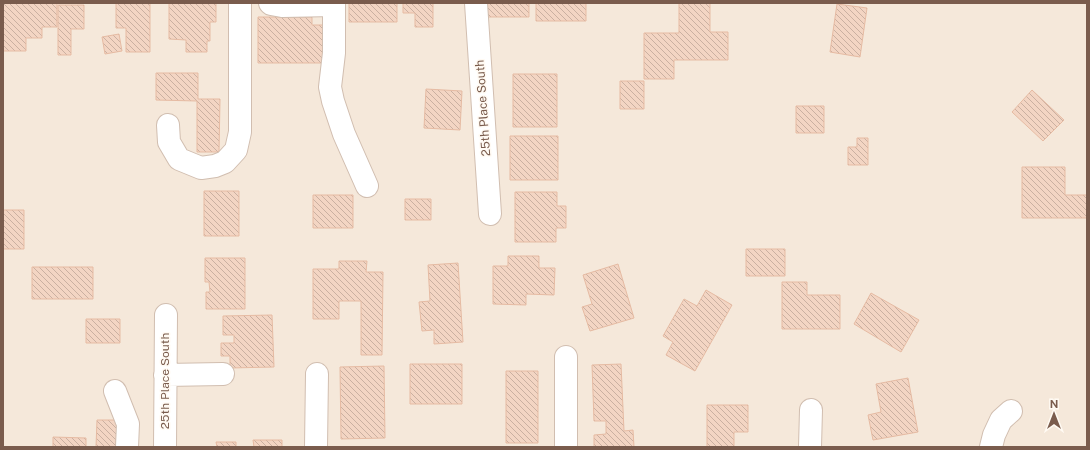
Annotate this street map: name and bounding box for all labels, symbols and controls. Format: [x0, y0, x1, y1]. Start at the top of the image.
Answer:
street label: 25th Place South [473, 59, 493, 157]
street label: 25th Place South [158, 333, 172, 429]
north arrow [1034, 394, 1074, 434]
text: N [1050, 398, 1058, 410]

